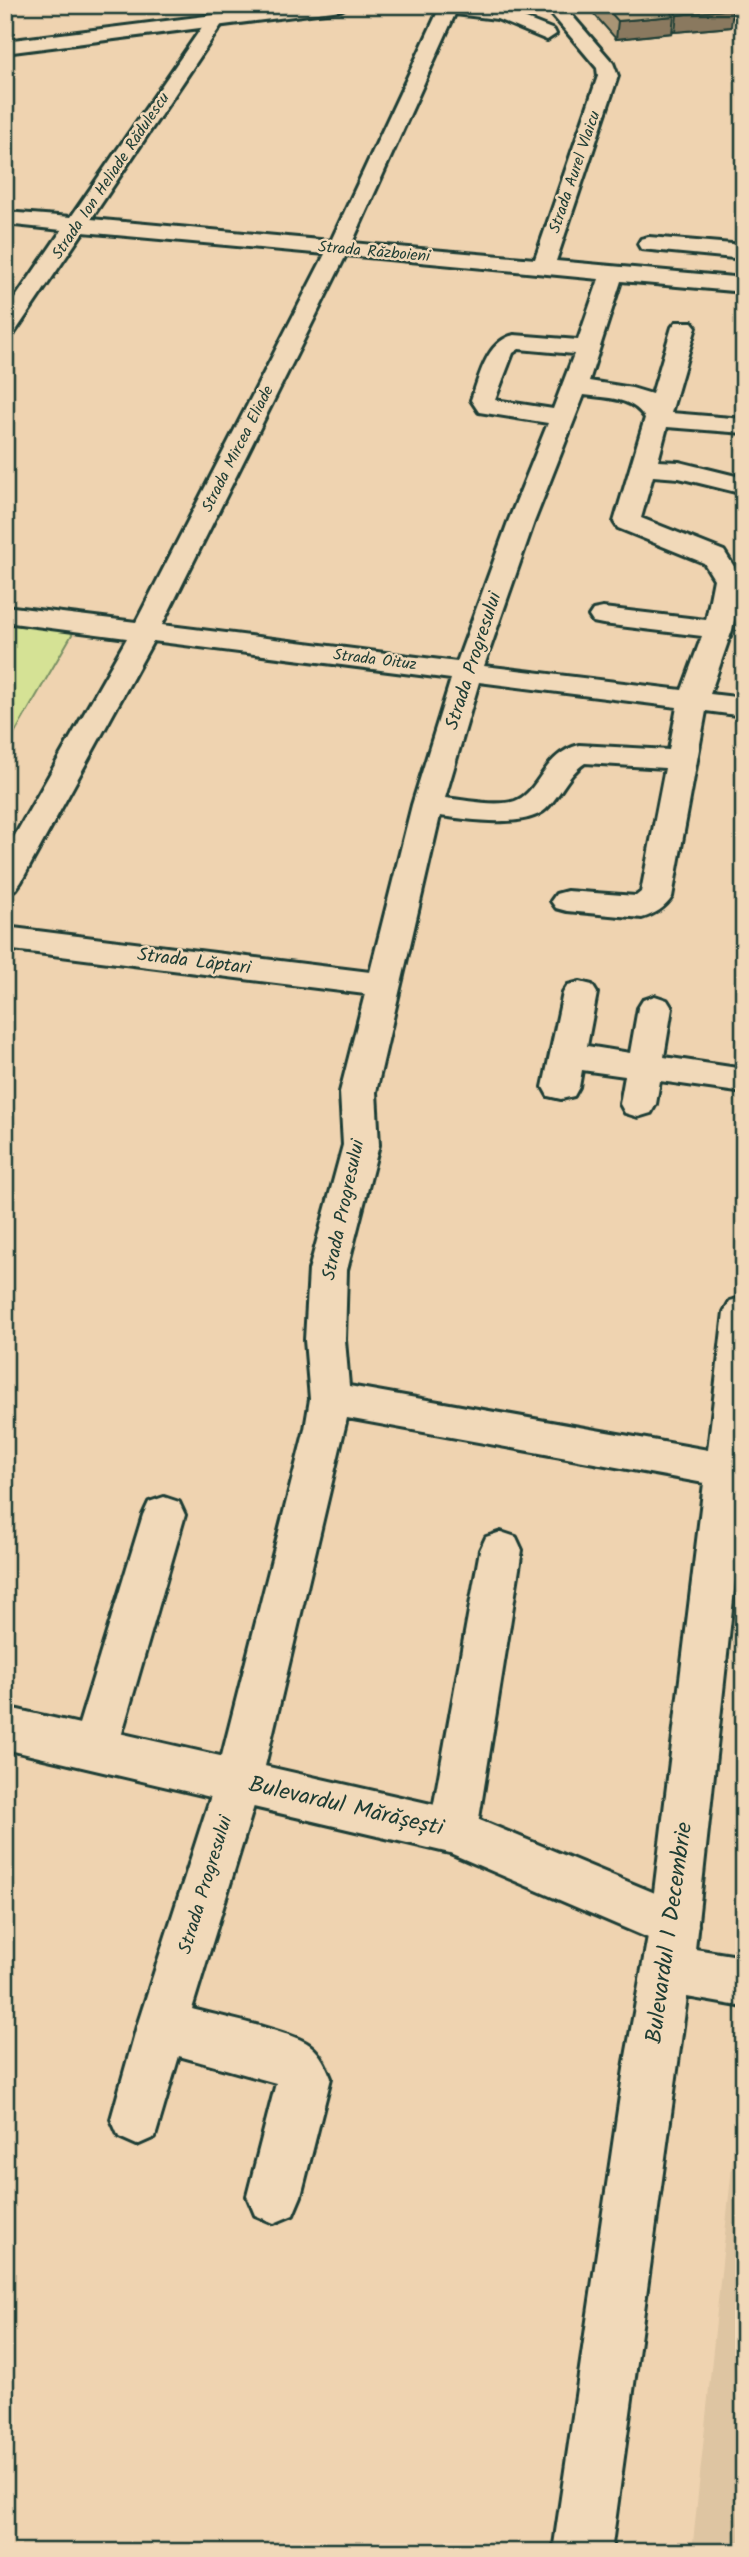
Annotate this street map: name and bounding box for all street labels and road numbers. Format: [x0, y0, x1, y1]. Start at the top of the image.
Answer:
street label: Strada Ion Heliade Rădulescu [46, 87, 177, 264]
street label: Strada Aurel Vlaicu [542, 107, 608, 237]
street label: Strada Războieni [317, 235, 432, 269]
street label: Strada Mircea Eliade [195, 381, 281, 517]
street label: Strada Progresului [438, 587, 511, 734]
street label: Strada Oituz [332, 642, 418, 678]
street label: Strada Lăptari [136, 940, 254, 984]
street label: Strada Progresului [314, 1135, 374, 1283]
street label: Bulevardul Mărășești [245, 1767, 448, 1847]
street label: Strada Progresului [171, 1811, 242, 1958]
street label: Bulevardul 1 Decembrie [637, 1820, 703, 2046]

